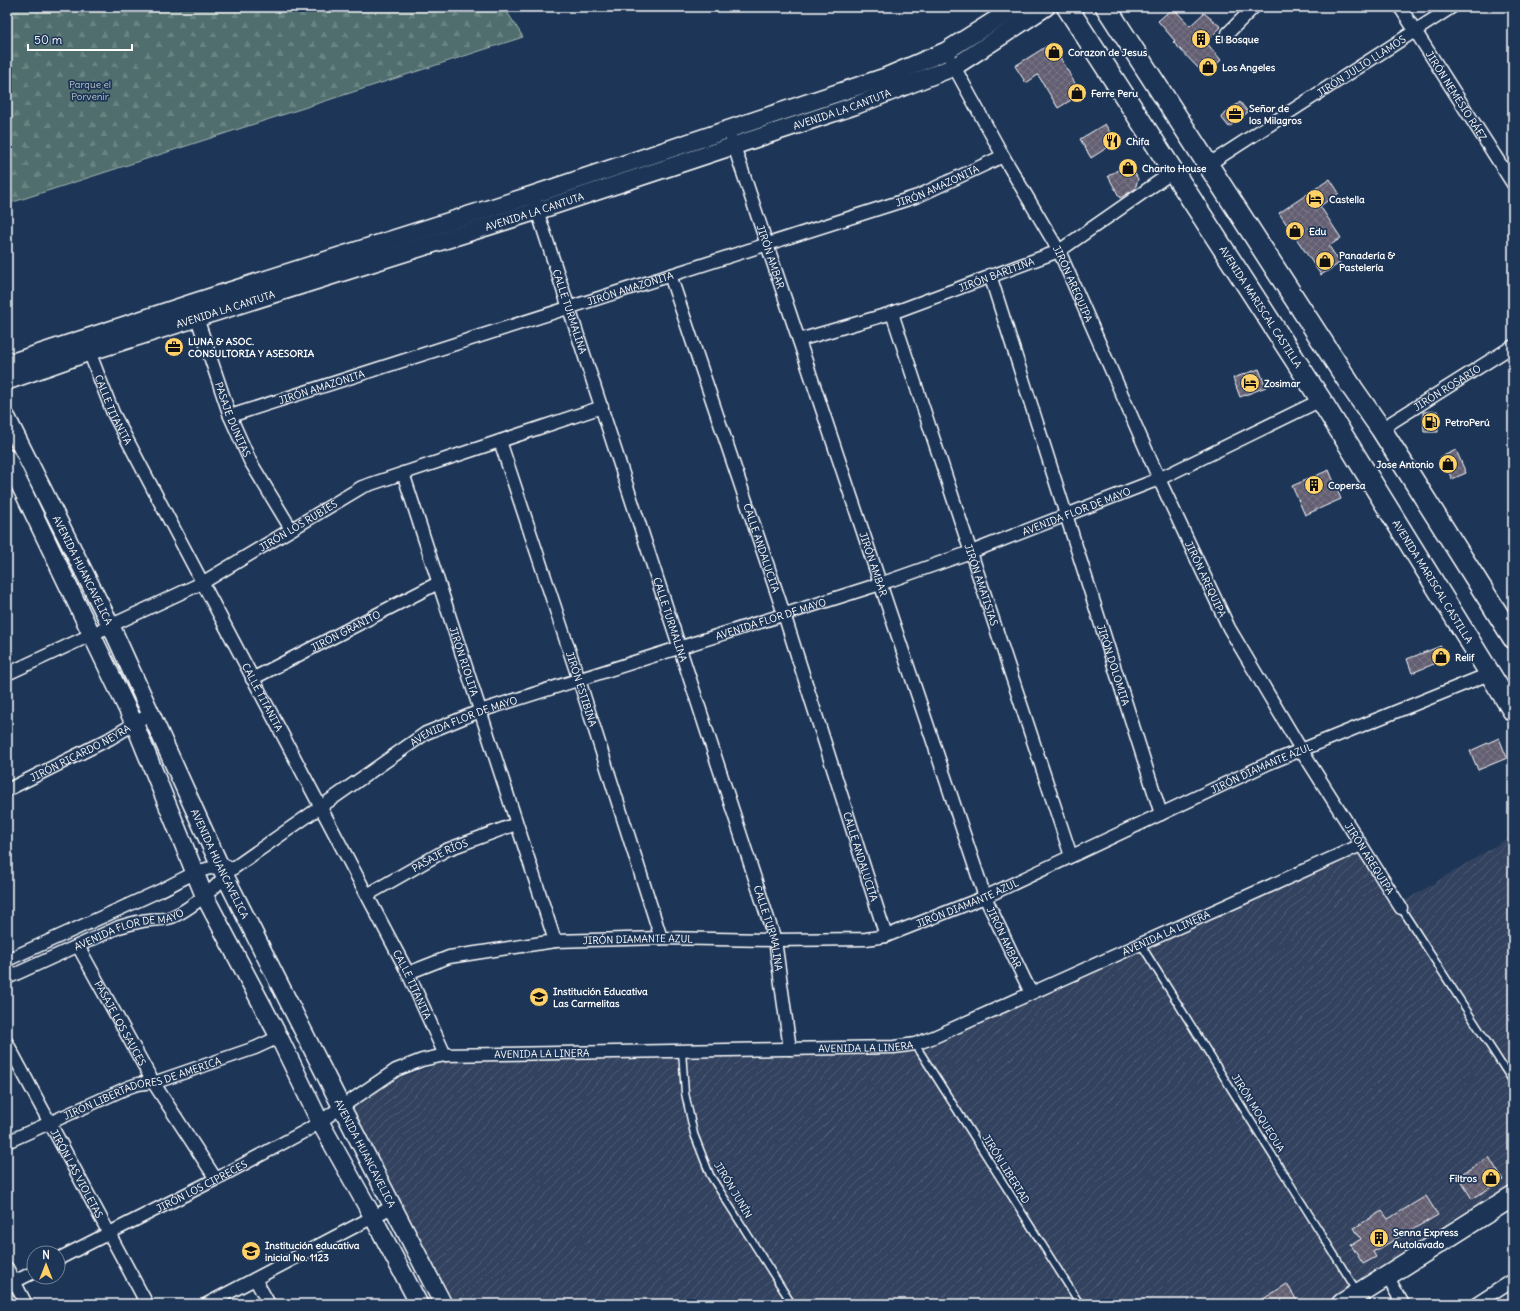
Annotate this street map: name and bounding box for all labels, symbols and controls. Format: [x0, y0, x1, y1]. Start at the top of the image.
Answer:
scale bar [28, 26, 132, 52]
building icon: El Bosque [1190, 28, 1212, 50]
text: 50 m [34, 32, 63, 47]
street label: JIRÓN JULIO LLAMOS [1314, 32, 1408, 99]
place label: El Bosque [1215, 33, 1260, 46]
shop icon: Corazon de Jesus [1043, 41, 1065, 63]
place label: Corazon de Jesus [1068, 46, 1148, 59]
street label: JIRÓN NEMESIO RÁEZ [1423, 48, 1490, 143]
shop icon: Los Angeles [1197, 56, 1219, 78]
place label: Los Angeles [1222, 61, 1276, 74]
park label: Parque el Porvenir [69, 78, 111, 103]
shop icon: Ferre Peru [1066, 82, 1088, 104]
street label: AVENIDA LA CANTUTA [791, 86, 893, 132]
place label: Ferre Peru [1091, 87, 1138, 100]
place label: Señor de los Milagros [1249, 102, 1302, 127]
office icon: Señor de los Milagros [1224, 103, 1246, 125]
restaurant icon: Chifa [1101, 130, 1123, 152]
place label: Chifa [1126, 135, 1150, 148]
shop icon: Charito House [1117, 157, 1139, 179]
street label: JIRÓN AMAZONITA [894, 162, 982, 209]
place label: Charito House [1142, 162, 1207, 175]
hotel icon: Castella [1304, 188, 1326, 210]
street label: AVENIDA LA CANTUTA [483, 189, 586, 233]
place label: Castella [1329, 193, 1365, 206]
shop icon: Edu [1284, 220, 1306, 242]
street label: JIRÓN AMBAR [754, 223, 788, 291]
place label: Edu [1309, 225, 1327, 238]
street label: JIRÓN AREQUIPA [1050, 243, 1096, 324]
street label: AVENIDA MARISCAL CASTILLA [1217, 243, 1305, 371]
place label: Panadería & Pastelería [1339, 249, 1396, 274]
shop icon: Panadería & Pastelería [1314, 250, 1336, 272]
street label: JIRÓN BARITINA [957, 254, 1036, 294]
street label: CALLE TURMALINA [550, 267, 590, 356]
street label: JIRÓN AMAZONITA [585, 268, 675, 308]
street label: AVENIDA LA CANTUTA [174, 287, 277, 331]
place label: LUNA & ASOC. CONSULTORIA Y ASESORIA [188, 335, 315, 360]
office icon: LUNA & ASOC. CONSULTORIA Y ASESORIA [163, 336, 185, 358]
street label: JIRÓN ROSARIO [1411, 361, 1483, 414]
street label: JIRÓN AMAZONITA [277, 367, 367, 407]
hotel icon: Zosimar [1239, 372, 1261, 394]
street label: CALLE TITANITA [92, 373, 135, 447]
place label: Zosimar [1264, 377, 1301, 390]
street label: PASAJE DUNITAS [213, 380, 254, 459]
fuel station icon: PetroPerú [1420, 411, 1442, 433]
place label: PetroPerú [1445, 416, 1490, 429]
shop icon: Jose Antonio [1437, 453, 1459, 475]
place label: Jose Antonio [1376, 458, 1434, 471]
building icon: Copersa [1303, 474, 1325, 496]
place label: Copersa [1328, 479, 1366, 492]
street label: AVENIDA FLOR DE MAYO [1020, 484, 1133, 538]
street label: JIRÓN LOS RUBÍES [256, 497, 340, 554]
street label: CALLE ANDALUCITA [741, 502, 783, 595]
street label: AVENIDA HUANCAVELICA [50, 513, 116, 627]
street label: AVENIDA MARISCAL CASTILLA [1390, 517, 1476, 646]
street label: JIRÓN AMBAR [857, 530, 891, 598]
street label: JIRÓN AREQUIPA [1183, 539, 1230, 620]
street label: JIRÓN AMATISTAS [962, 542, 1001, 628]
street label: CALLE TURMALINA [651, 575, 691, 664]
street label: AVENIDA FLOR DE MAYO [714, 595, 828, 642]
street label: JIRÓN GRANITO [308, 607, 383, 654]
street label: JIRÓN DOLOMITA [1095, 623, 1133, 708]
street label: JIRÓN RIOLITA [447, 625, 482, 698]
shop icon: Relif [1430, 646, 1452, 668]
street label: JIRÓN ESTIBINA [563, 650, 600, 729]
place label: Relif [1455, 651, 1475, 664]
street label: CALLE TITANITA [239, 661, 286, 734]
street label: AVENIDA FLOR DE MAYO [407, 693, 519, 749]
street label: JIRÓN RICARDO NEYRA [28, 721, 133, 784]
street label: JIRÓN DIAMANTE AZUL [1208, 739, 1315, 796]
street label: AVENIDA HUANCAVELICA [188, 807, 252, 921]
street label: CALLE ANDALUCITA [841, 810, 881, 903]
street label: JIRÓN AREQUIPA [1342, 820, 1397, 897]
street label: PASAJE RÍOS [409, 836, 470, 875]
street label: JIRÓN DIAMANTE AZUL [914, 875, 1021, 930]
street label: CALLE TURMALINA [751, 883, 786, 972]
street label: JIRÓN AMBAR [984, 904, 1025, 971]
street label: AVENIDA FLOR DE MAYO [72, 905, 186, 953]
street label: AVENIDA LA LINERA [1120, 907, 1212, 958]
street label: JIRÓN DIAMANTE AZUL [583, 931, 693, 947]
street label: CALLE TITANITA [390, 947, 435, 1022]
street label: PASAJE LOS SAUCES [92, 978, 149, 1068]
place label: Institución Educativa Las Carmelitas [553, 985, 648, 1010]
school or university icon: Institución Educativa Las Carmelitas [528, 986, 550, 1008]
street label: AVENIDA LA LINERA [818, 1038, 915, 1055]
street label: AVENIDA LA LINERA [494, 1046, 590, 1061]
street label: JIRÓN LIBERTADORES DE AMERICA [61, 1054, 223, 1122]
street label: JIRÓN MOQUEOUA [1229, 1071, 1288, 1155]
street label: AVENIDA HUANCAVELICA [332, 1097, 399, 1210]
street label: JIRÓN LAS VIOLETAS [48, 1127, 106, 1221]
street label: JIRÓN LIBERTAD [979, 1132, 1033, 1206]
street label: JIRÓN LOS CIPRECES [154, 1157, 250, 1215]
street label: JIRÓN JUNÍN [711, 1160, 755, 1220]
shop icon: Filtros [1480, 1167, 1502, 1189]
place label: Filtros [1449, 1172, 1477, 1185]
place label: Senna Express Autolavado [1393, 1226, 1459, 1251]
building icon: Senna Express Autolavado [1368, 1227, 1390, 1249]
place label: Institución educativa inicial No. 1123 [265, 1239, 360, 1264]
school or university icon: Institución educativa inicial No. 1123 [240, 1240, 262, 1262]
north arrow [26, 1245, 66, 1285]
text: N [42, 1248, 50, 1262]

